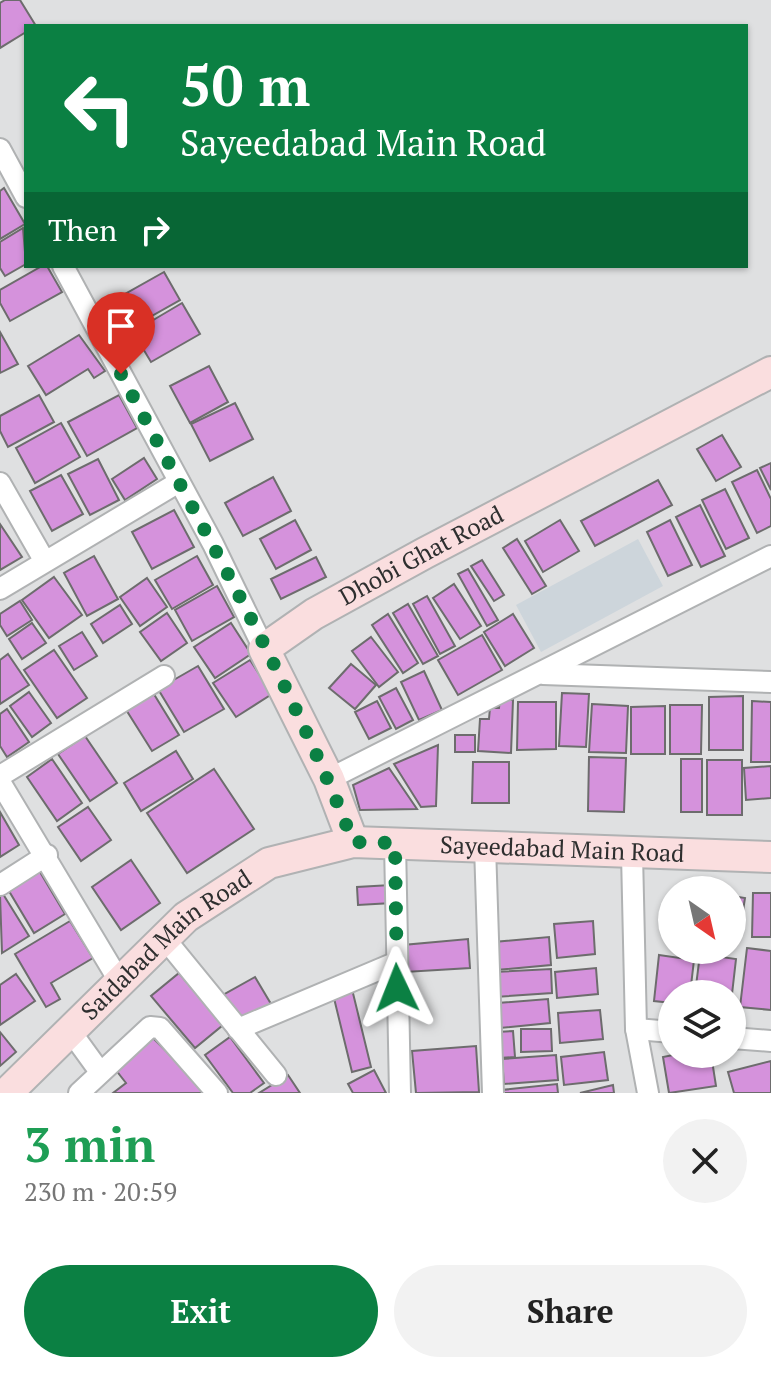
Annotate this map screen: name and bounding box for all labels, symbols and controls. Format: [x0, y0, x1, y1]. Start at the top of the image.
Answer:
text: 50 m [180, 48, 310, 122]
icon: left [48, 56, 152, 160]
text: Sayeedabad Main Road [180, 119, 547, 166]
icon: right [133, 208, 177, 252]
text: Then [48, 210, 117, 250]
pin [87, 292, 155, 374]
icon: arrive [99, 304, 143, 348]
street label: Dhobi Ghat Road [333, 498, 508, 612]
street label: Sayeedabad Main Road [439, 828, 685, 869]
street label: Saidabad Main Road [74, 862, 257, 1027]
north arrow [658, 876, 746, 964]
map controls [658, 876, 746, 1068]
position arrow [355, 946, 439, 1030]
button: layers [658, 980, 746, 1068]
text: 3 min [24, 1112, 155, 1176]
button: close [663, 1119, 747, 1203]
text: 230 m · 20:59 [24, 1174, 177, 1208]
button: Exit [24, 1265, 378, 1357]
button: Share [394, 1265, 747, 1357]

